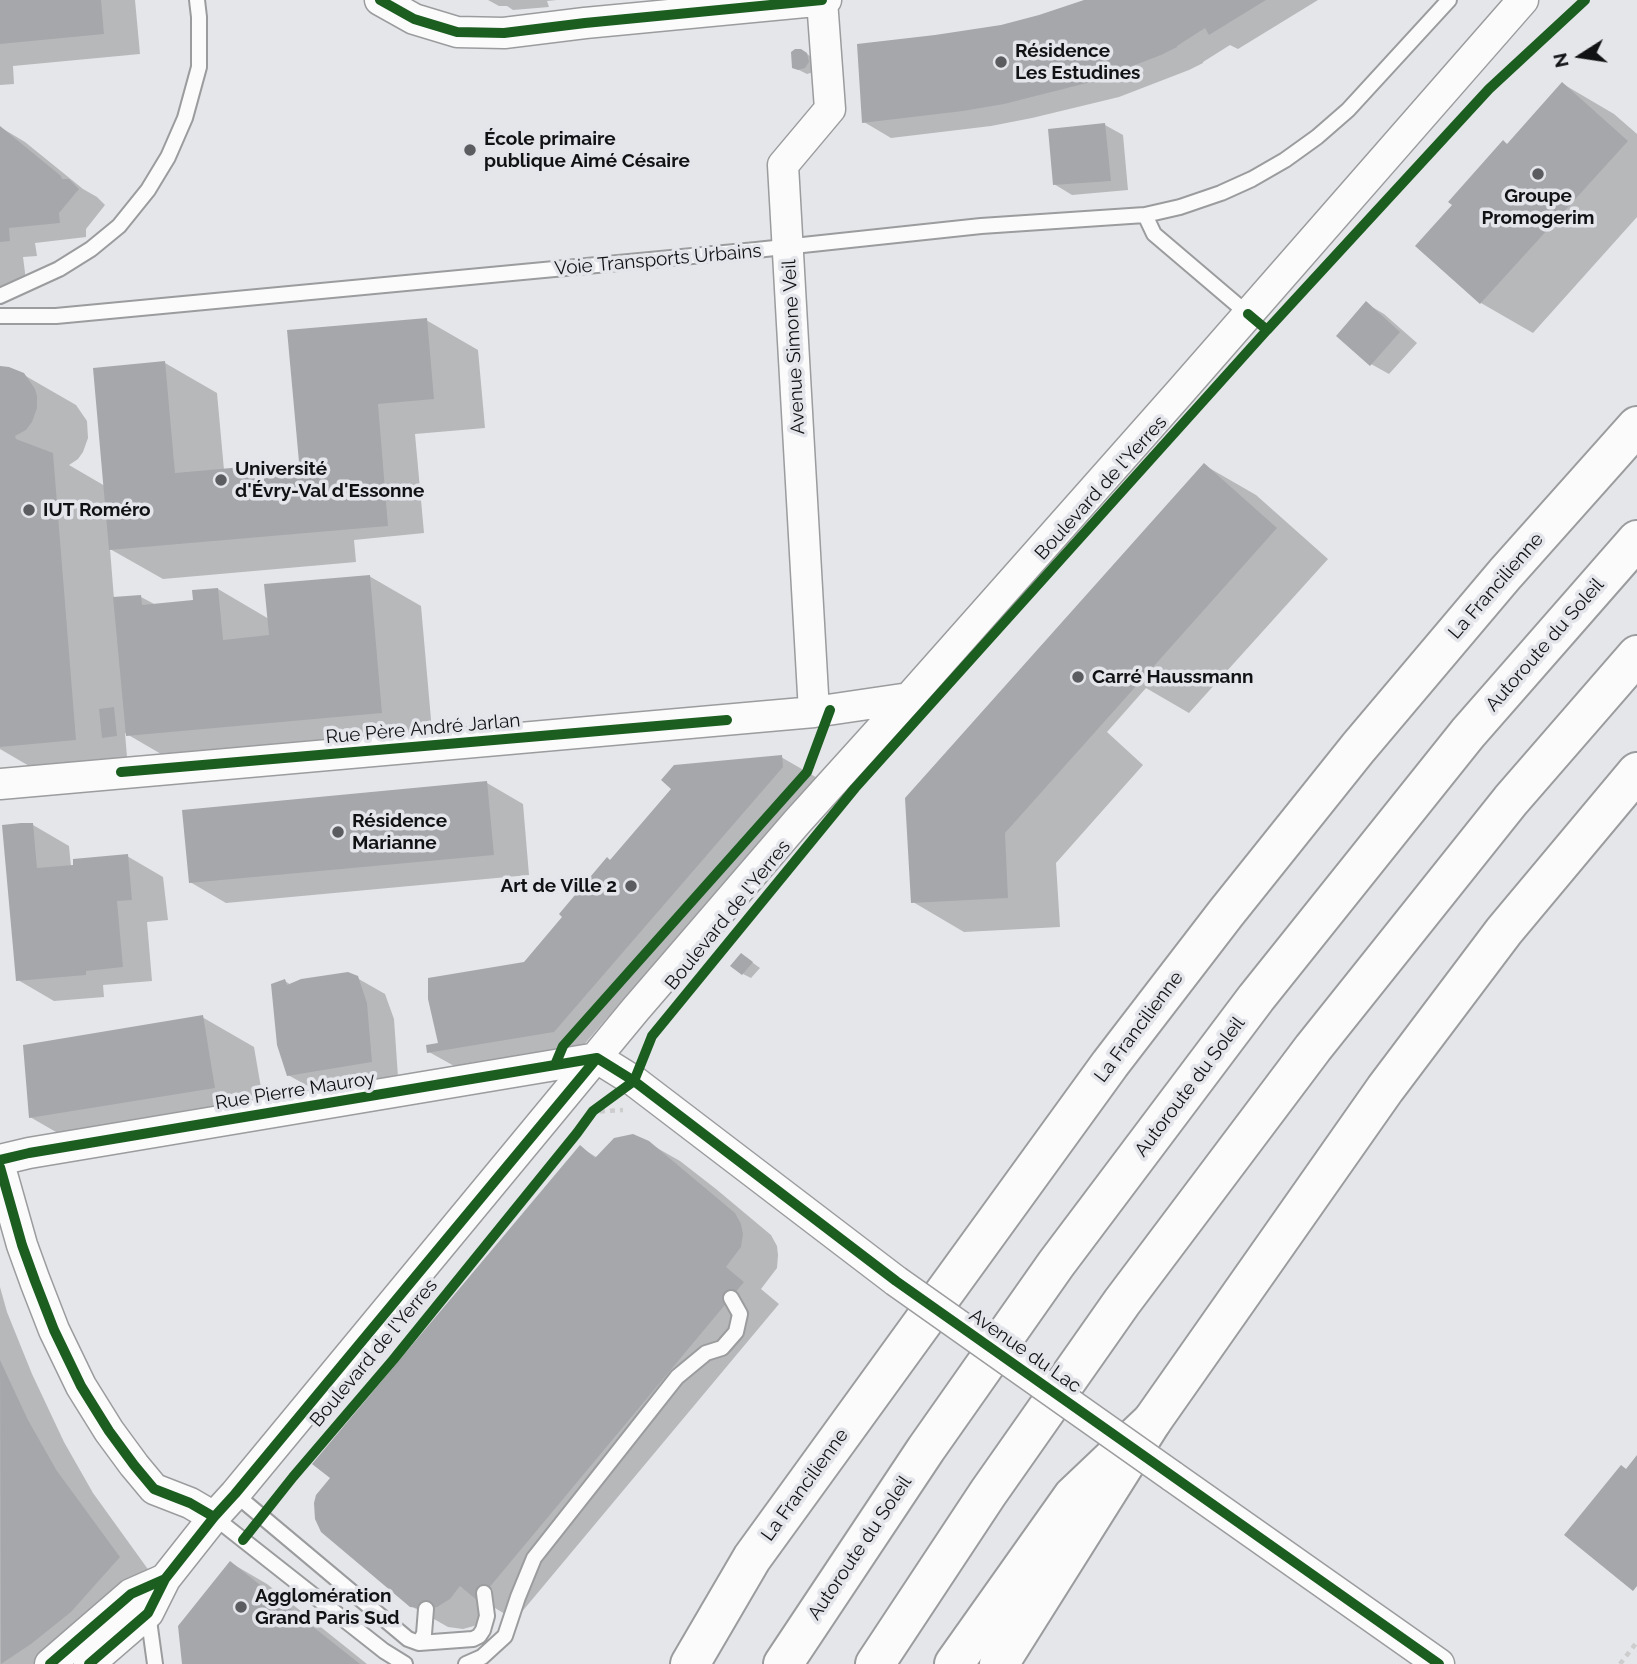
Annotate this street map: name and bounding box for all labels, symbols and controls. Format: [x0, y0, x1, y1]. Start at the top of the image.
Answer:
north arrow [1546, 21, 1616, 91]
place label: Résidence Les Estudines [1015, 40, 1140, 84]
text: N [1548, 51, 1573, 70]
marker: Résidence Les Estudines [993, 54, 1009, 70]
place label: École primaire publique Aimé Césaire [484, 128, 690, 172]
marker: École primaire publique Aimé Césaire [462, 142, 478, 158]
marker: Groupe Promogerim [1530, 166, 1546, 182]
place label: Groupe Promogerim [1481, 185, 1595, 229]
street label: Voie Transports Urbains [554, 240, 762, 280]
street label: Avenue Simone Veil [778, 259, 810, 435]
street label: Boulevard de l'Yerres [1030, 411, 1172, 565]
place label: Université d'Évry-Val d'Essonne [235, 458, 424, 502]
marker: Université d'Évry-Val d'Essonne [213, 472, 229, 488]
place label: IUT Roméro [43, 499, 151, 521]
marker: IUT Roméro [21, 502, 37, 518]
street label: La Francilienne [1444, 528, 1548, 644]
street label: Autoroute du Soleil [1481, 574, 1609, 716]
place label: Carré Haussmann [1092, 666, 1253, 688]
marker: Carré Haussmann [1070, 669, 1086, 685]
street label: Rue Père André Jarlan [325, 709, 521, 749]
place label: Résidence Marianne [352, 810, 447, 854]
marker: Résidence Marianne [330, 824, 346, 840]
street label: Boulevard de l'Yerres [661, 835, 795, 995]
place label: Art de Ville 2 [500, 875, 617, 897]
marker: Art de Ville 2 [623, 878, 639, 894]
street label: La Francilienne [1090, 967, 1188, 1087]
street label: Autoroute du Soleil [1130, 1013, 1250, 1161]
street label: Rue Pierre Mauroy [213, 1067, 377, 1115]
street label: Boulevard de l'Yerres [305, 1274, 443, 1432]
street label: Avenue du Lac [965, 1304, 1085, 1398]
street label: La Francilienne [757, 1424, 853, 1546]
street label: Autoroute du Soleil [803, 1472, 917, 1624]
place label: Agglomération Grand Paris Sud [255, 1585, 400, 1629]
marker: Agglomération Grand Paris Sud [233, 1599, 249, 1615]

